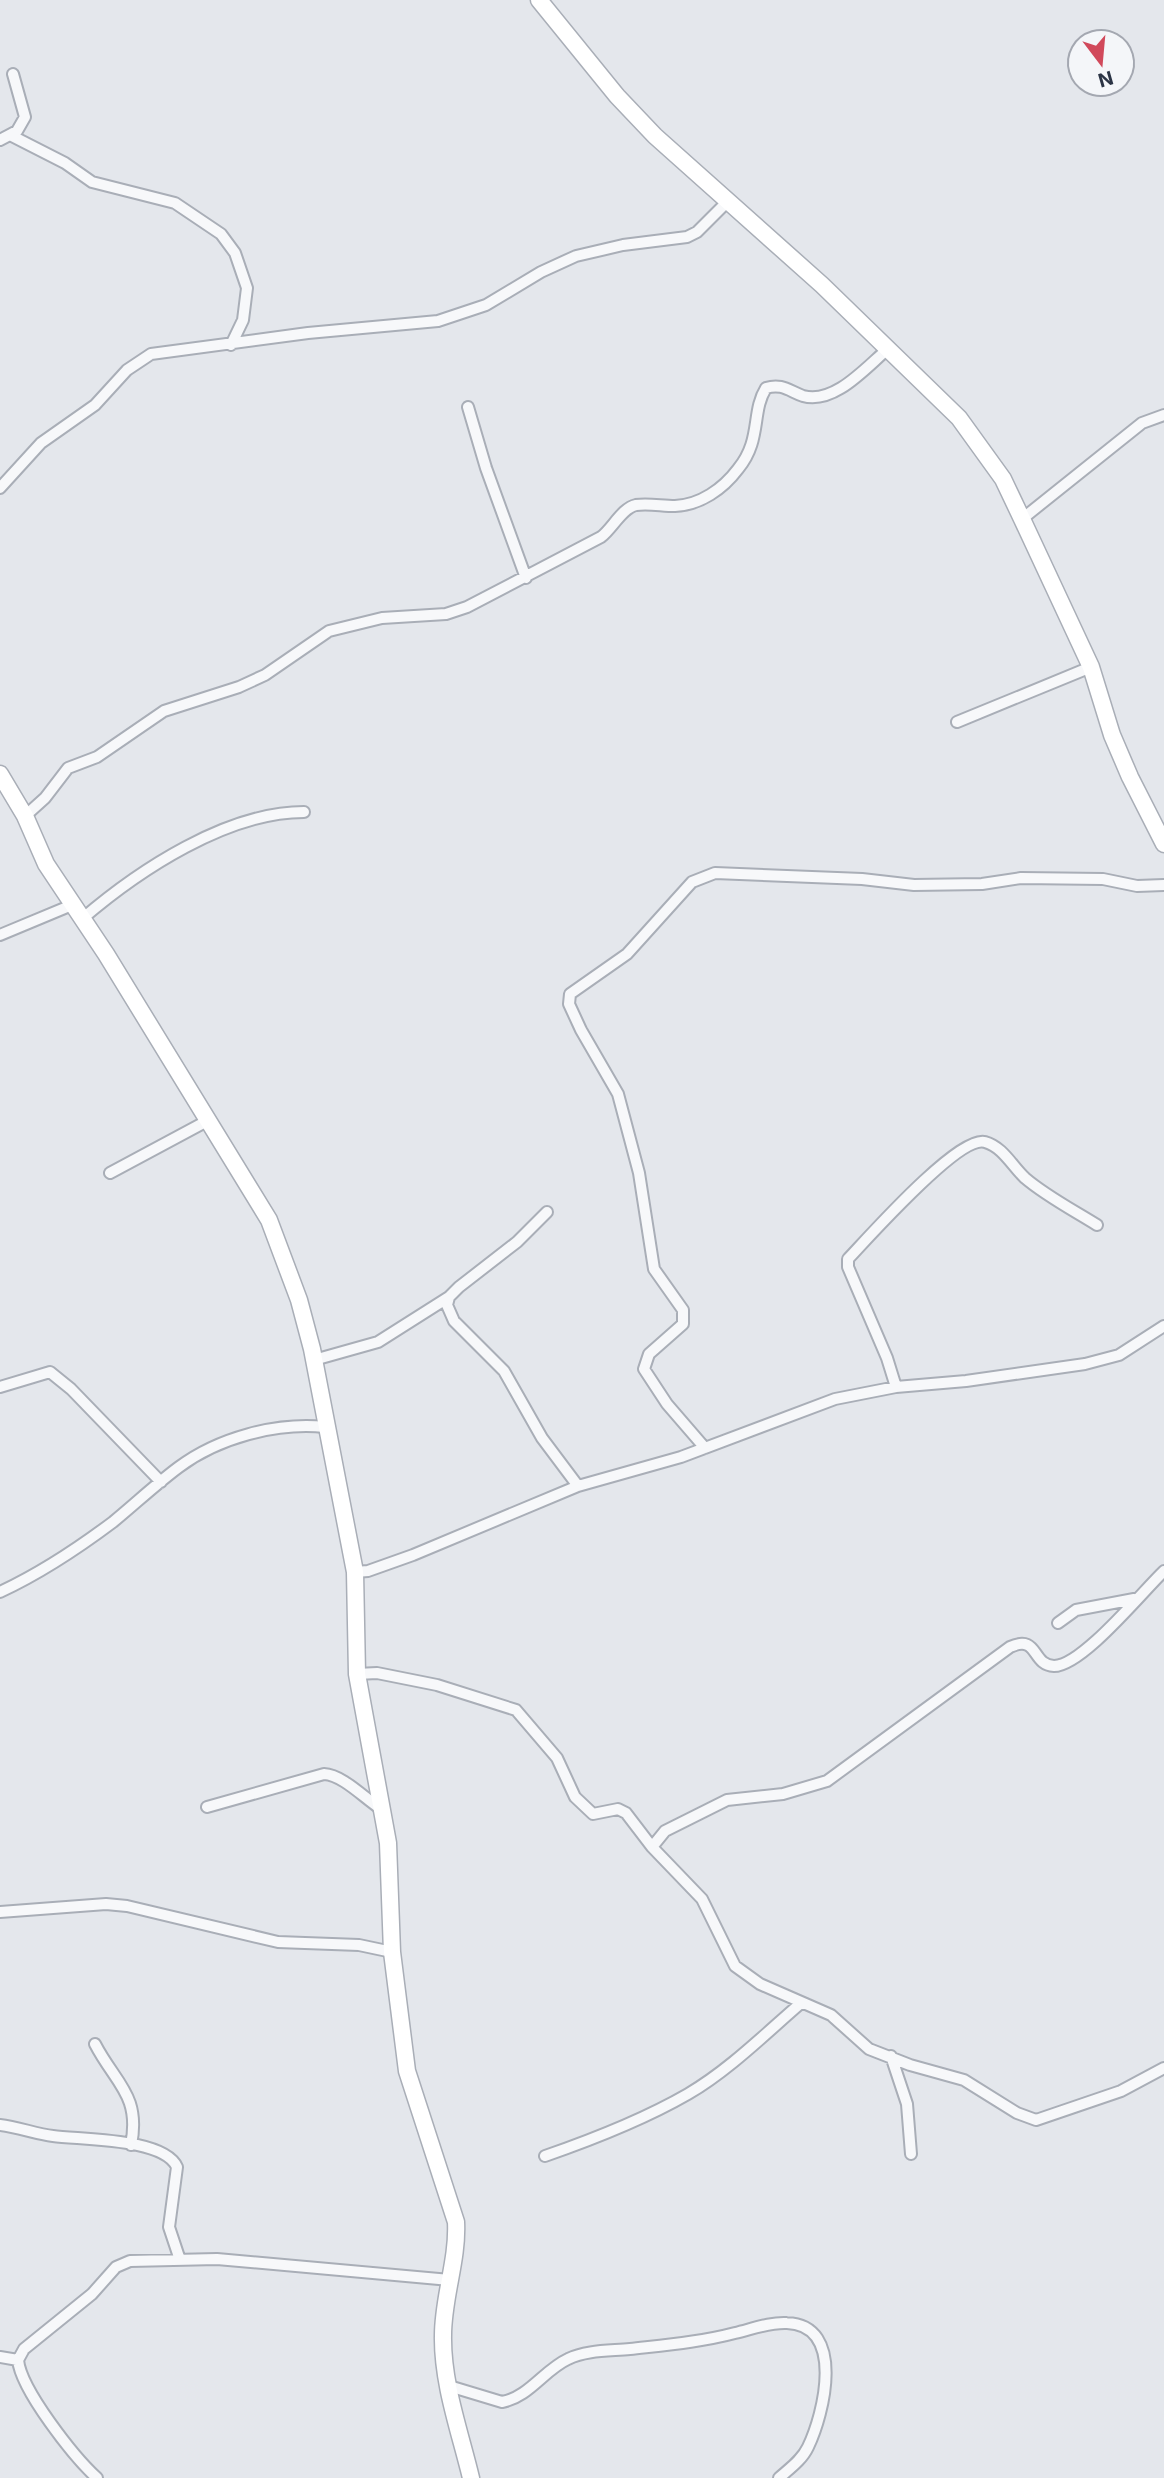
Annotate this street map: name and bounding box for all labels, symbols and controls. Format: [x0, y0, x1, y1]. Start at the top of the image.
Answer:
north arrow [1066, 28, 1136, 98]
text: N [1095, 66, 1116, 92]

